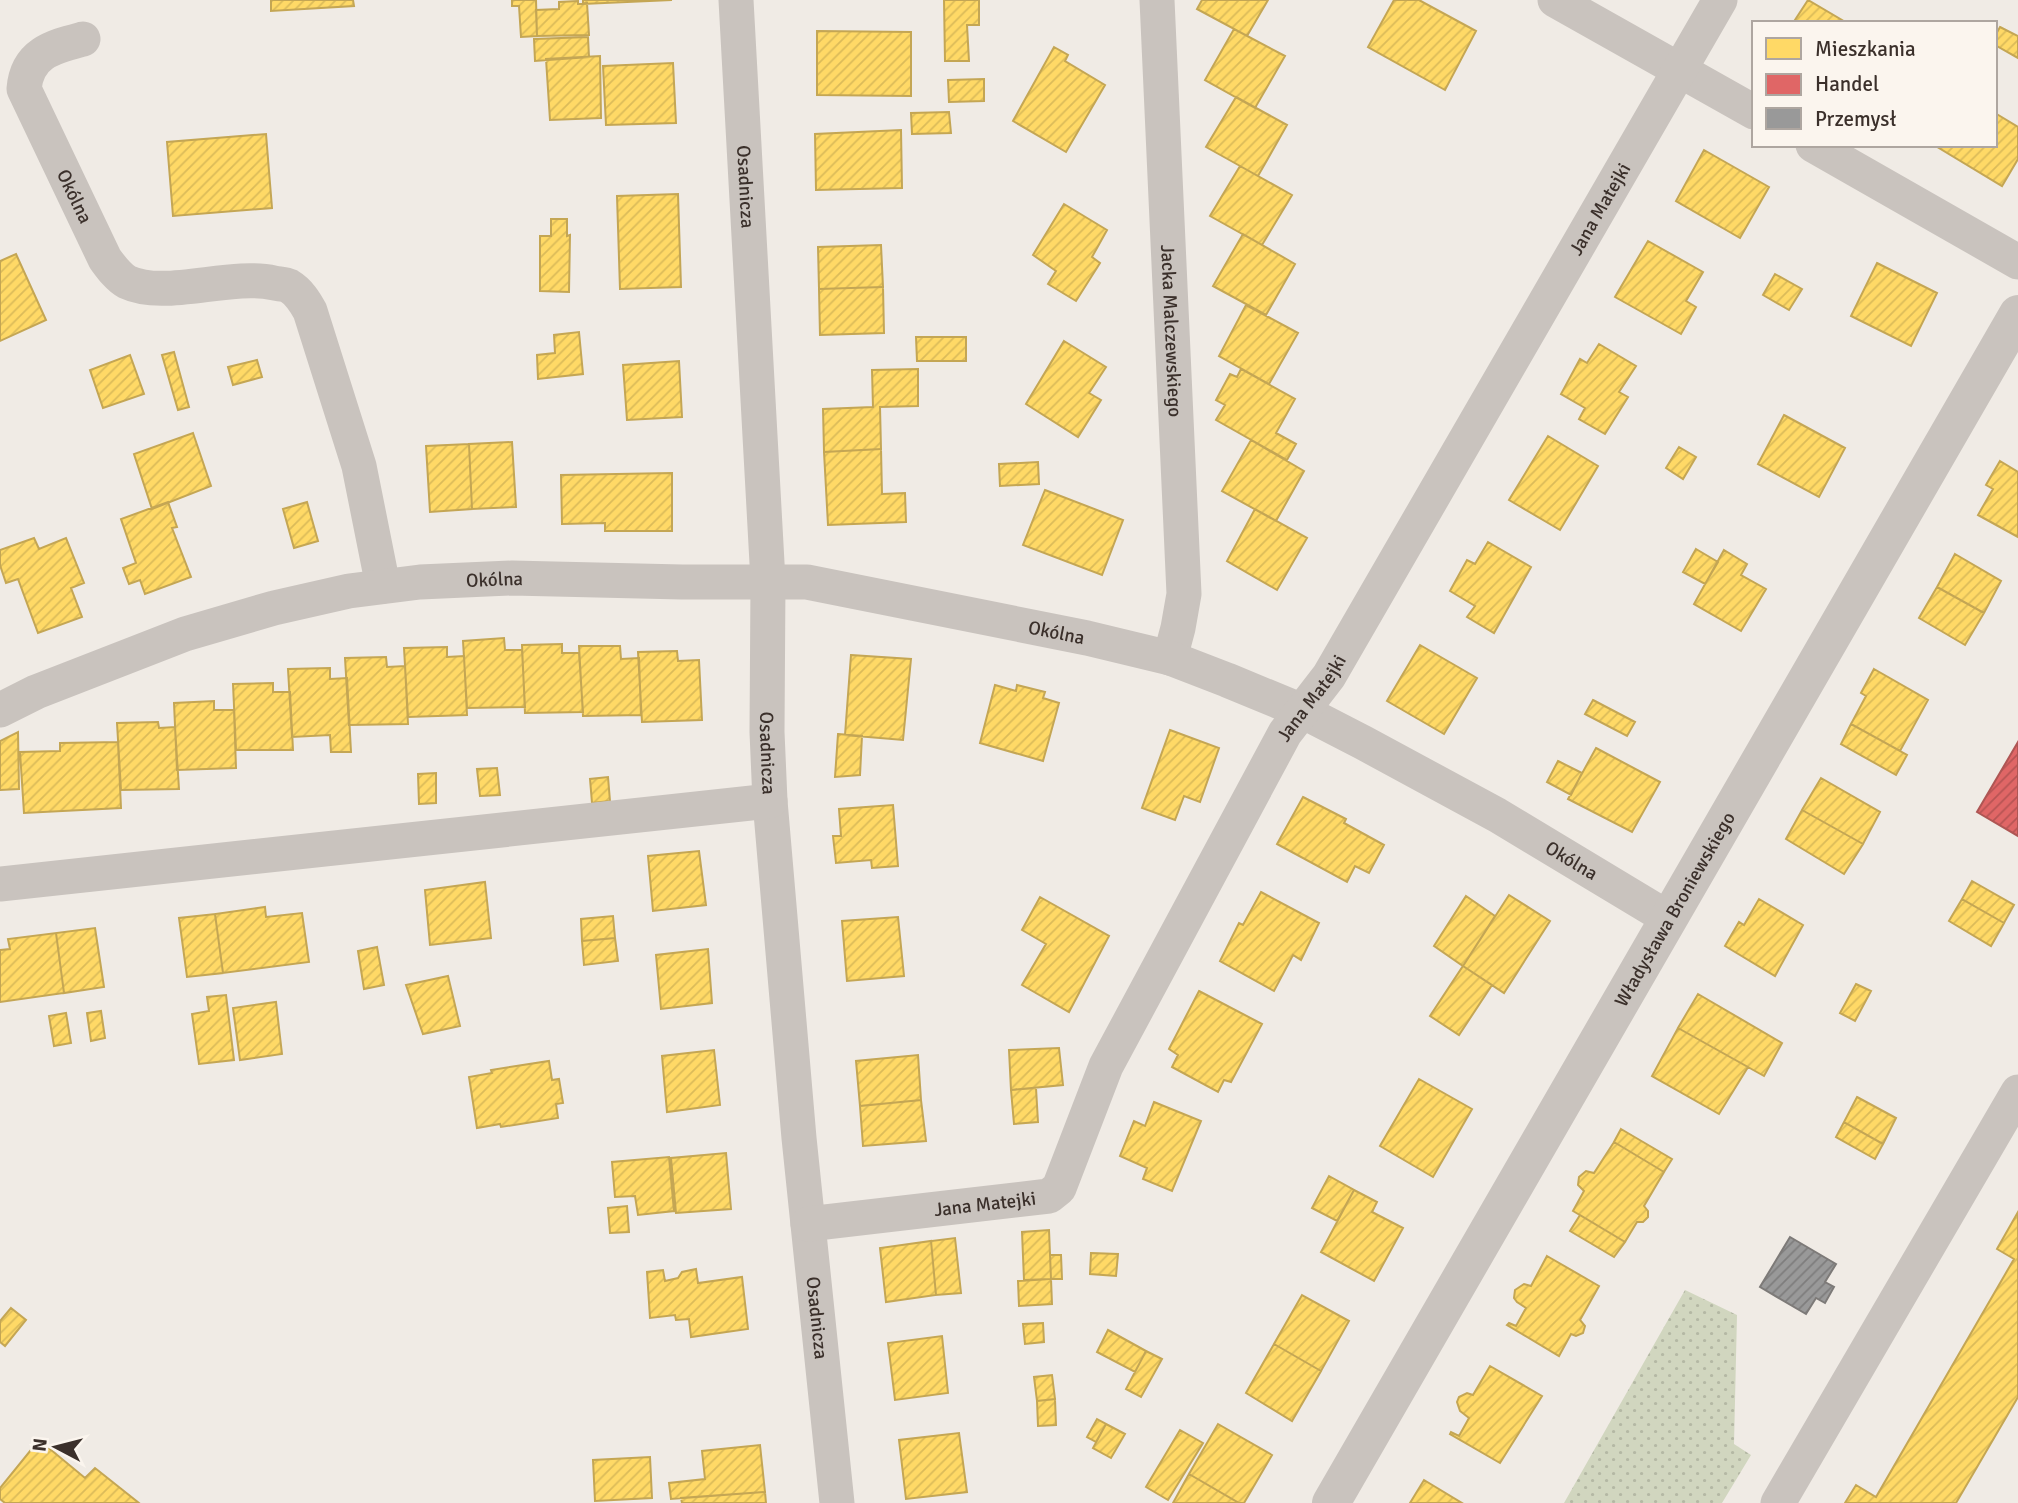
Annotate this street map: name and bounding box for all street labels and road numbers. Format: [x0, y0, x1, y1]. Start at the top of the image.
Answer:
street label: Osadnicza [731, 145, 760, 229]
street label: Jana Matejki [1564, 159, 1636, 260]
street label: Okólna [51, 166, 97, 228]
street label: Jacka Malczewskiego [1155, 244, 1187, 418]
street label: Okólna [466, 567, 523, 593]
street label: Okólna [1026, 616, 1087, 650]
street label: Jana Matejki [1272, 651, 1352, 746]
street label: Osadnicza [754, 711, 781, 795]
street label: Władysława Broniewskiego [1609, 808, 1741, 1011]
street label: Okólna [1541, 836, 1602, 886]
street label: Jana Matejki [933, 1187, 1037, 1222]
street label: Osadnicza [800, 1275, 833, 1361]

